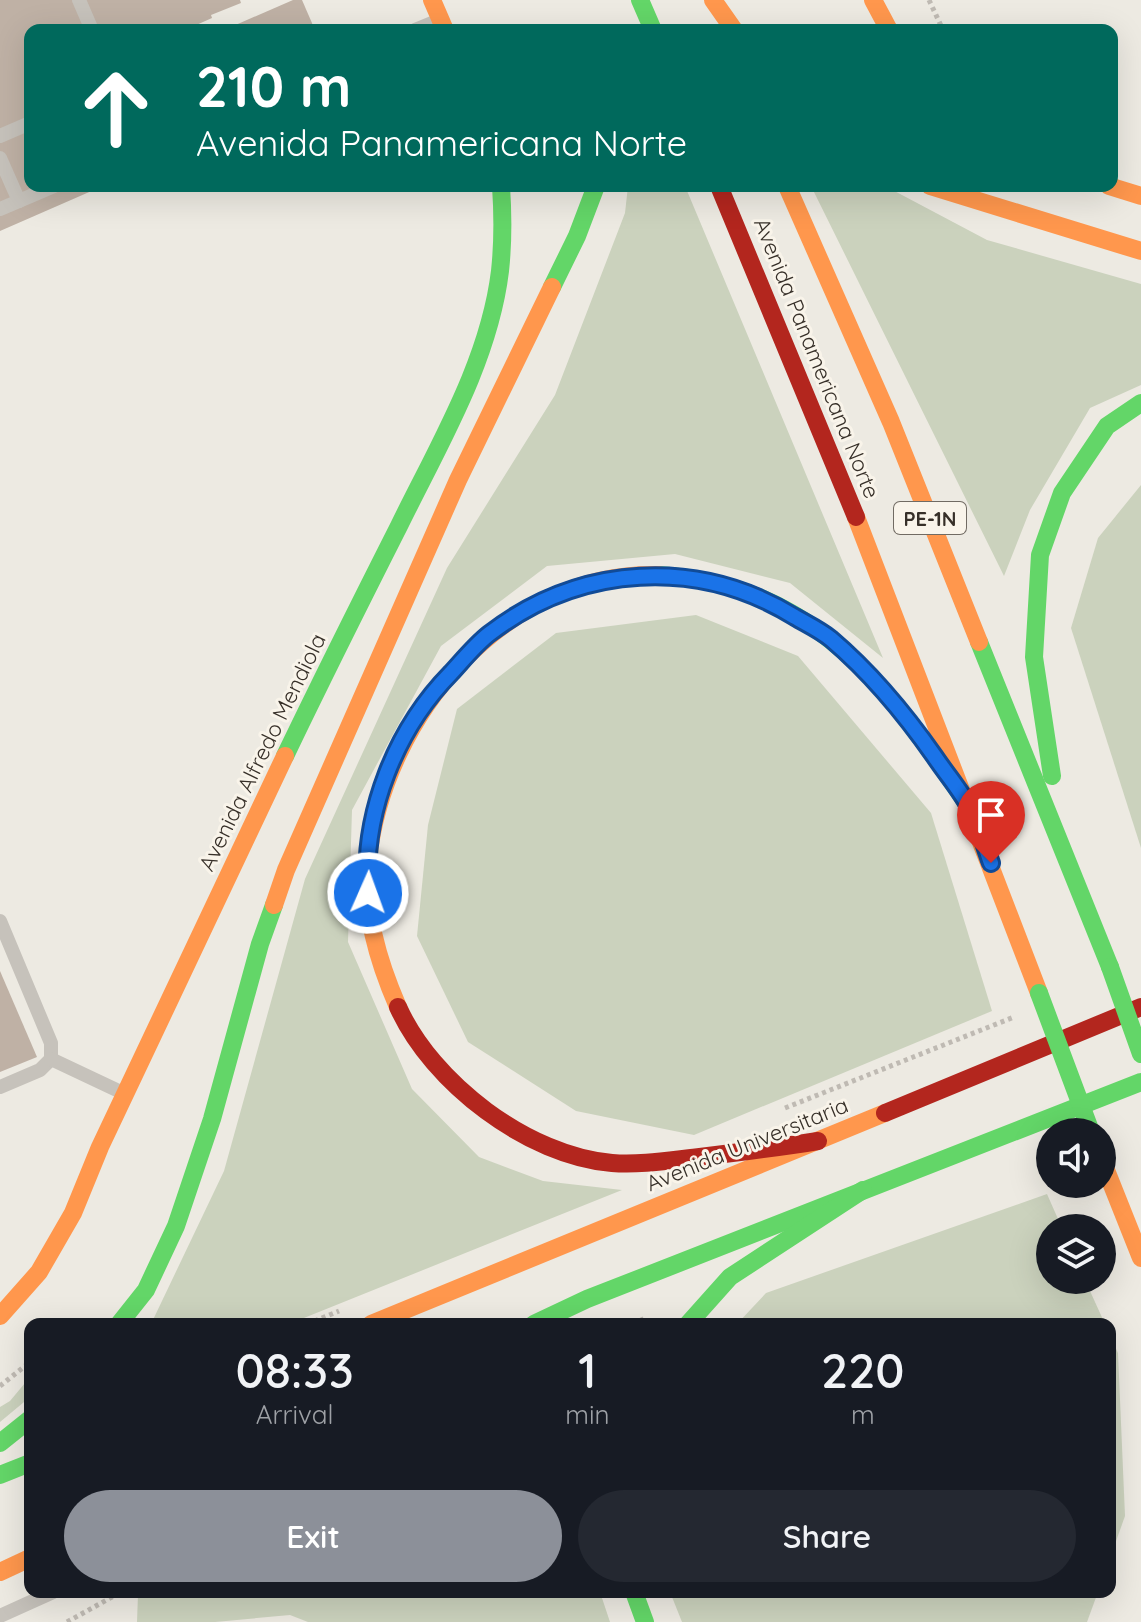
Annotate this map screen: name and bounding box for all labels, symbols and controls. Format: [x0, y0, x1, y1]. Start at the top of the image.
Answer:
text: 210 m [196, 51, 351, 121]
icon: ahead [64, 56, 168, 160]
text: Avenida Panamericana Norte [196, 120, 687, 165]
street label: Avenida Panamericana Norte [748, 214, 886, 502]
road number: PE-1N [894, 502, 966, 534]
street label: Avenida Alfredo Mendiola [192, 629, 332, 875]
pin [957, 781, 1025, 863]
icon: arrive [969, 793, 1013, 837]
position arrow [326, 851, 410, 935]
street label: Avenida Universitaria [642, 1091, 852, 1197]
map controls [1036, 1118, 1116, 1294]
button: sound [1036, 1118, 1116, 1198]
button: layers [1036, 1214, 1116, 1294]
text: 08:33 [236, 1340, 354, 1400]
text: 1 [578, 1340, 597, 1400]
text: 220 [821, 1340, 904, 1400]
text: Arrival [256, 1398, 334, 1431]
text: min [565, 1398, 610, 1431]
text: m [851, 1398, 875, 1431]
button: Exit [64, 1490, 562, 1582]
button: Share [578, 1490, 1076, 1582]

